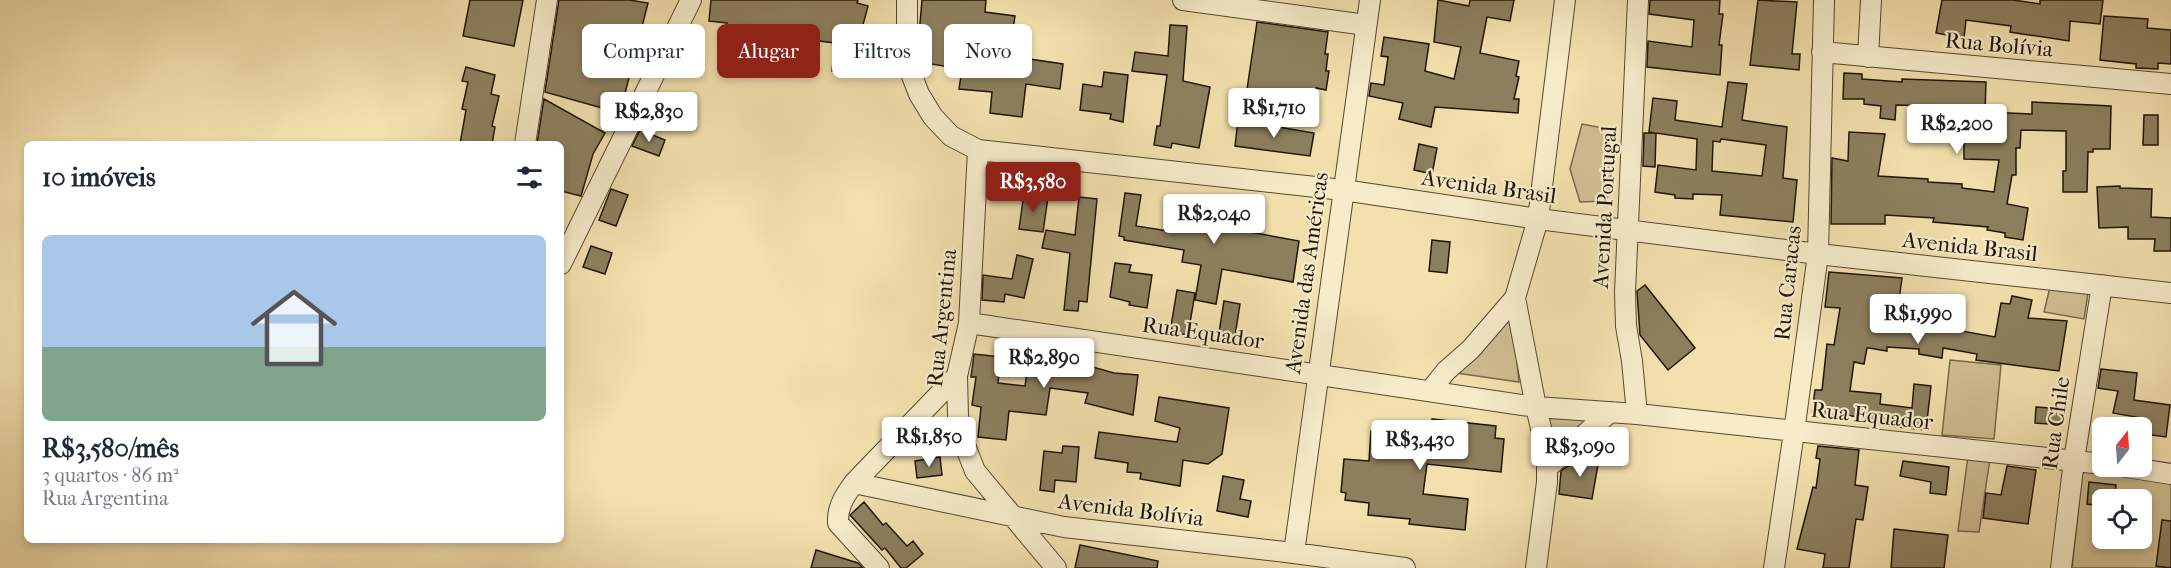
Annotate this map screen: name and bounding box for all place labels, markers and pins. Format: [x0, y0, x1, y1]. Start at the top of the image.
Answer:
pin: R$1,710 [1219, 88, 1329, 139]
pin: R$2,830 [594, 92, 704, 143]
pin: R$2,200 [1902, 104, 2012, 155]
pin: R$3,580 [978, 162, 1088, 213]
pin: R$2,040 [1159, 194, 1269, 245]
pin: R$1,990 [1863, 294, 1973, 345]
pin: R$2,890 [989, 338, 1099, 389]
pin: R$1,850 [874, 417, 984, 468]
pin: R$3,430 [1365, 420, 1475, 471]
pin: R$3,090 [1525, 427, 1635, 478]

